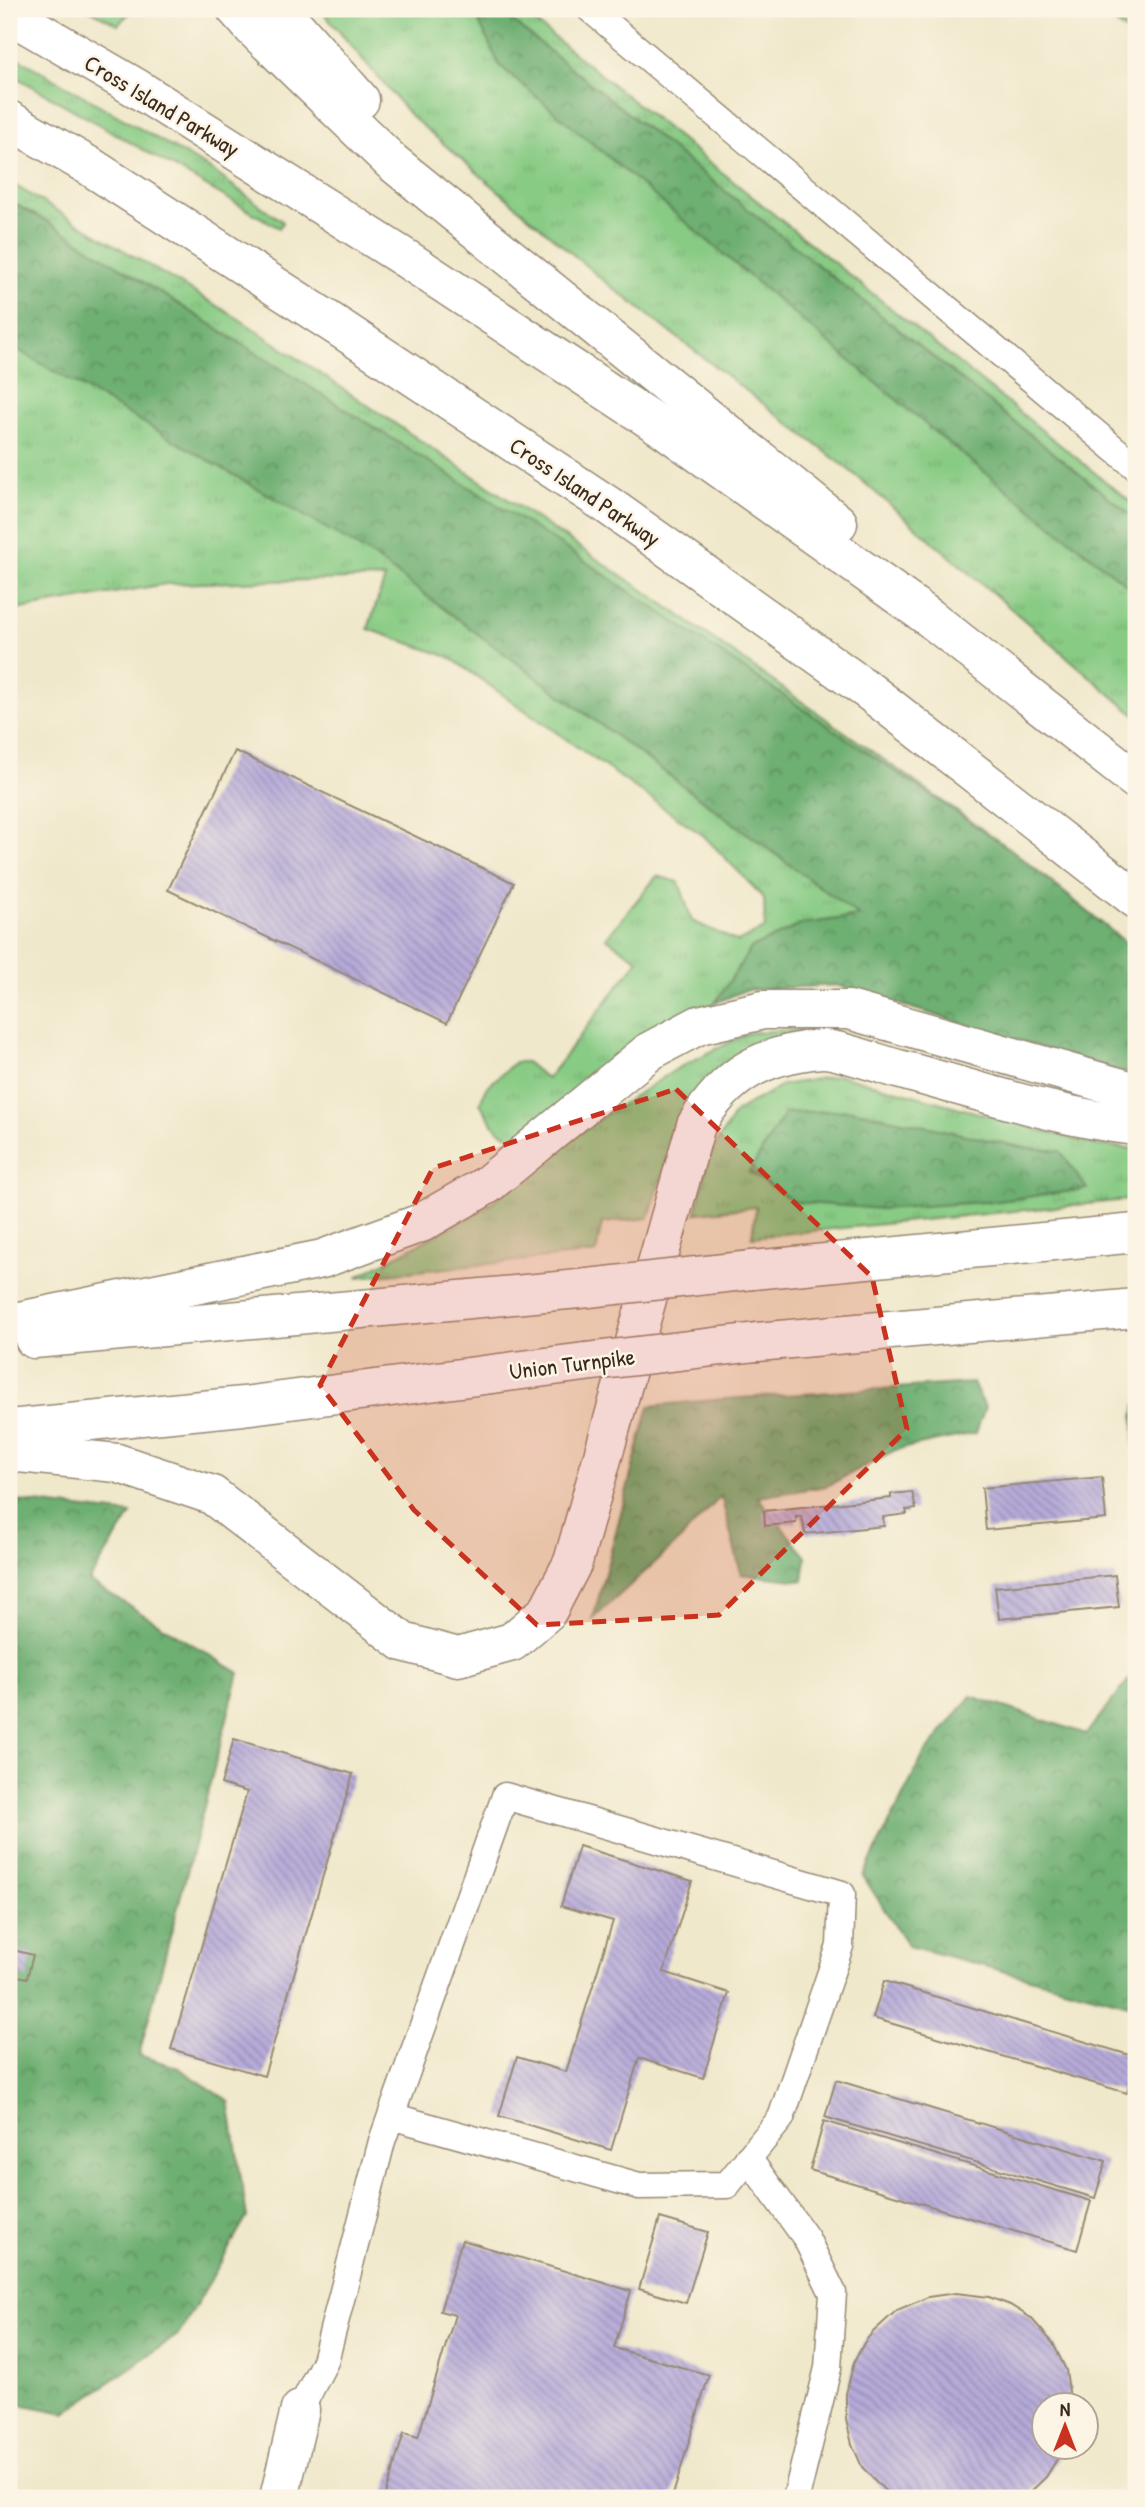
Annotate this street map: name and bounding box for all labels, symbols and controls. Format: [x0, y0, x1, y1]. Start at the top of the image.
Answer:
street label: Cross Island Parkway [79, 47, 246, 164]
street label: Cross Island Parkway [504, 430, 667, 554]
street label: Union Turnpike [507, 1340, 636, 1387]
north arrow [1030, 2392, 1100, 2462]
text: N [1060, 2396, 1070, 2422]

